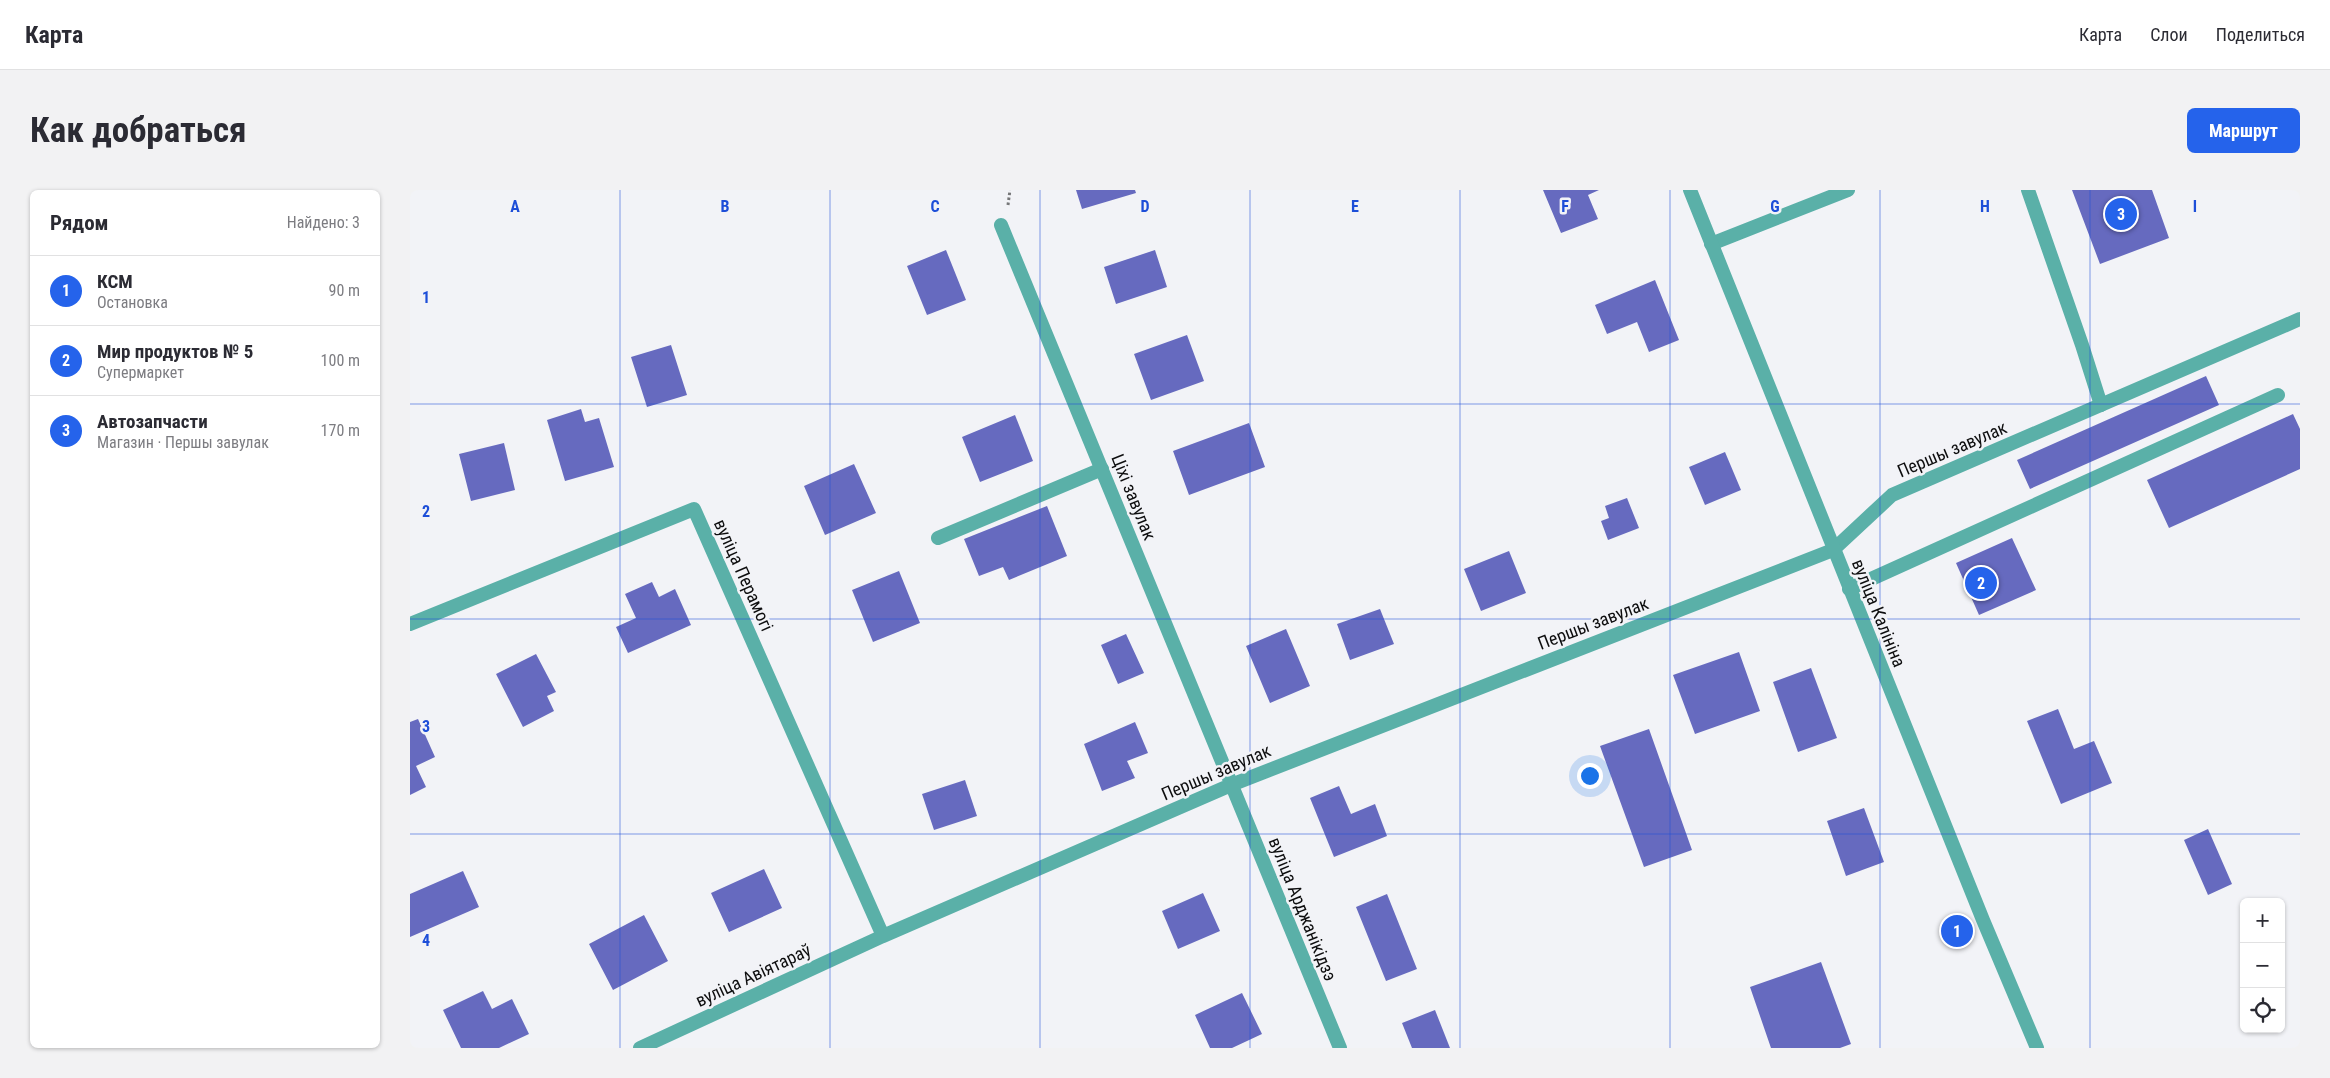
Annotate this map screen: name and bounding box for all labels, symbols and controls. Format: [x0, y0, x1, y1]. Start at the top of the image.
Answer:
text: Карта [25, 21, 83, 49]
text: Карта [2079, 24, 2122, 45]
text: Слои [2150, 24, 2188, 45]
text: Поделиться [2216, 24, 2305, 45]
button: Маршрут [2187, 108, 2300, 153]
text: Как добраться [30, 110, 246, 151]
pin: 3 [2105, 195, 2137, 233]
text: A [510, 197, 520, 216]
text: B [721, 197, 730, 216]
text: C [930, 197, 940, 216]
text: D [1140, 197, 1150, 216]
text: E [1351, 197, 1359, 216]
text: F [1561, 197, 1569, 216]
text: G [1770, 197, 1780, 216]
text: H [1980, 197, 1990, 216]
text: I [2193, 197, 2197, 216]
text: Рядом [50, 211, 109, 235]
text: Найдено: 3 [287, 213, 360, 232]
text: КСМ [97, 270, 133, 293]
text: 1 [62, 281, 70, 300]
text: 90 m [328, 281, 360, 300]
text: 1 [422, 288, 430, 307]
text: Остановка [97, 293, 168, 312]
text: Мир продуктов № 5 [97, 340, 253, 363]
text: 2 [62, 351, 70, 370]
text: 100 m [321, 351, 360, 370]
text: Супермаркет [97, 363, 184, 382]
text: Автозапчасти [97, 410, 208, 433]
street label: Першы завулак [1894, 416, 2010, 481]
text: 3 [62, 421, 70, 440]
text: 170 m [321, 421, 360, 440]
text: Магазин · Першы завулак [97, 433, 269, 452]
street label: Ціхі завулак [1107, 451, 1161, 543]
text: 2 [422, 502, 430, 521]
street label: вуліца Перамогі [710, 516, 778, 634]
street label: вуліца Калініна [1848, 556, 1910, 670]
pin: 2 [1965, 564, 1997, 602]
street label: Першы завулак [1535, 592, 1652, 654]
text: 3 [422, 717, 430, 736]
street label: Першы завулак [1158, 739, 1274, 804]
your location [1577, 763, 1603, 789]
street label: вуліца Арджанікідзэ [1265, 834, 1341, 984]
map controls [2240, 898, 2285, 1033]
button: + [2240, 898, 2285, 943]
pin: 1 [1941, 912, 1973, 950]
text: 4 [422, 931, 430, 950]
street label: вуліца Авіятараў [692, 939, 814, 1011]
button: − [2240, 943, 2285, 988]
button: locate [2240, 988, 2285, 1033]

